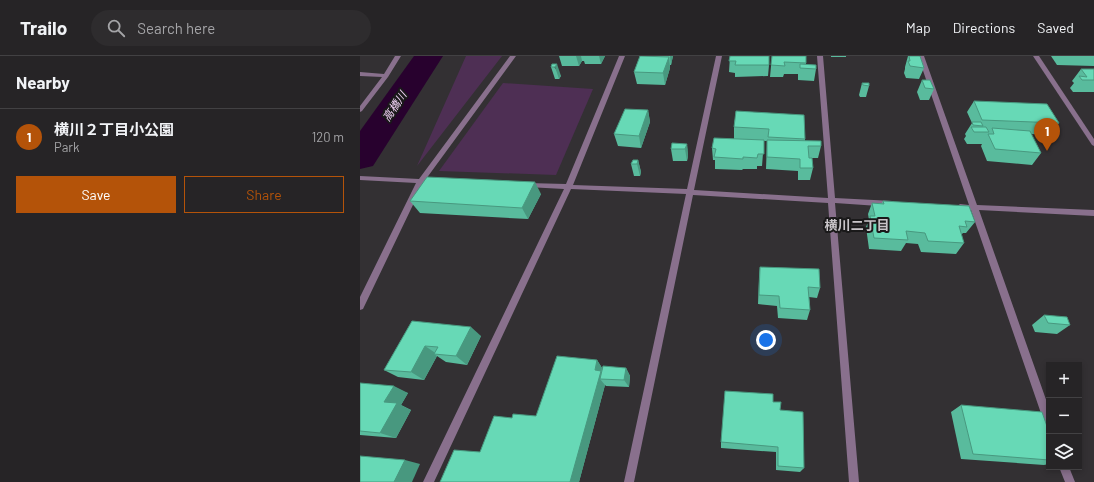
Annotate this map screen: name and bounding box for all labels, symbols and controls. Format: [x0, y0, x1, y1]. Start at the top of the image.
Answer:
search box [91, 10, 371, 46]
text: Trailo [20, 16, 67, 39]
icon: search [105, 17, 127, 39]
text: Search here [137, 19, 215, 37]
text: Map [906, 19, 931, 36]
text: Directions [953, 19, 1015, 36]
text: Saved [1037, 19, 1074, 36]
text: Nearby [16, 72, 70, 92]
water label: 高橋川 [379, 88, 409, 123]
pin: 1 [1034, 118, 1060, 151]
text: 横川２丁目小公園 [54, 120, 174, 138]
text: 1 [27, 129, 31, 145]
text: 120 m [312, 129, 344, 145]
text: Park [54, 139, 80, 155]
button: Save [16, 176, 176, 213]
button: Share [184, 176, 344, 213]
district label: 横川二丁目 [824, 217, 890, 233]
your location [756, 330, 776, 350]
map controls [1046, 362, 1082, 470]
button: + [1046, 362, 1082, 398]
button: − [1046, 398, 1082, 434]
button: layers [1046, 434, 1082, 470]

